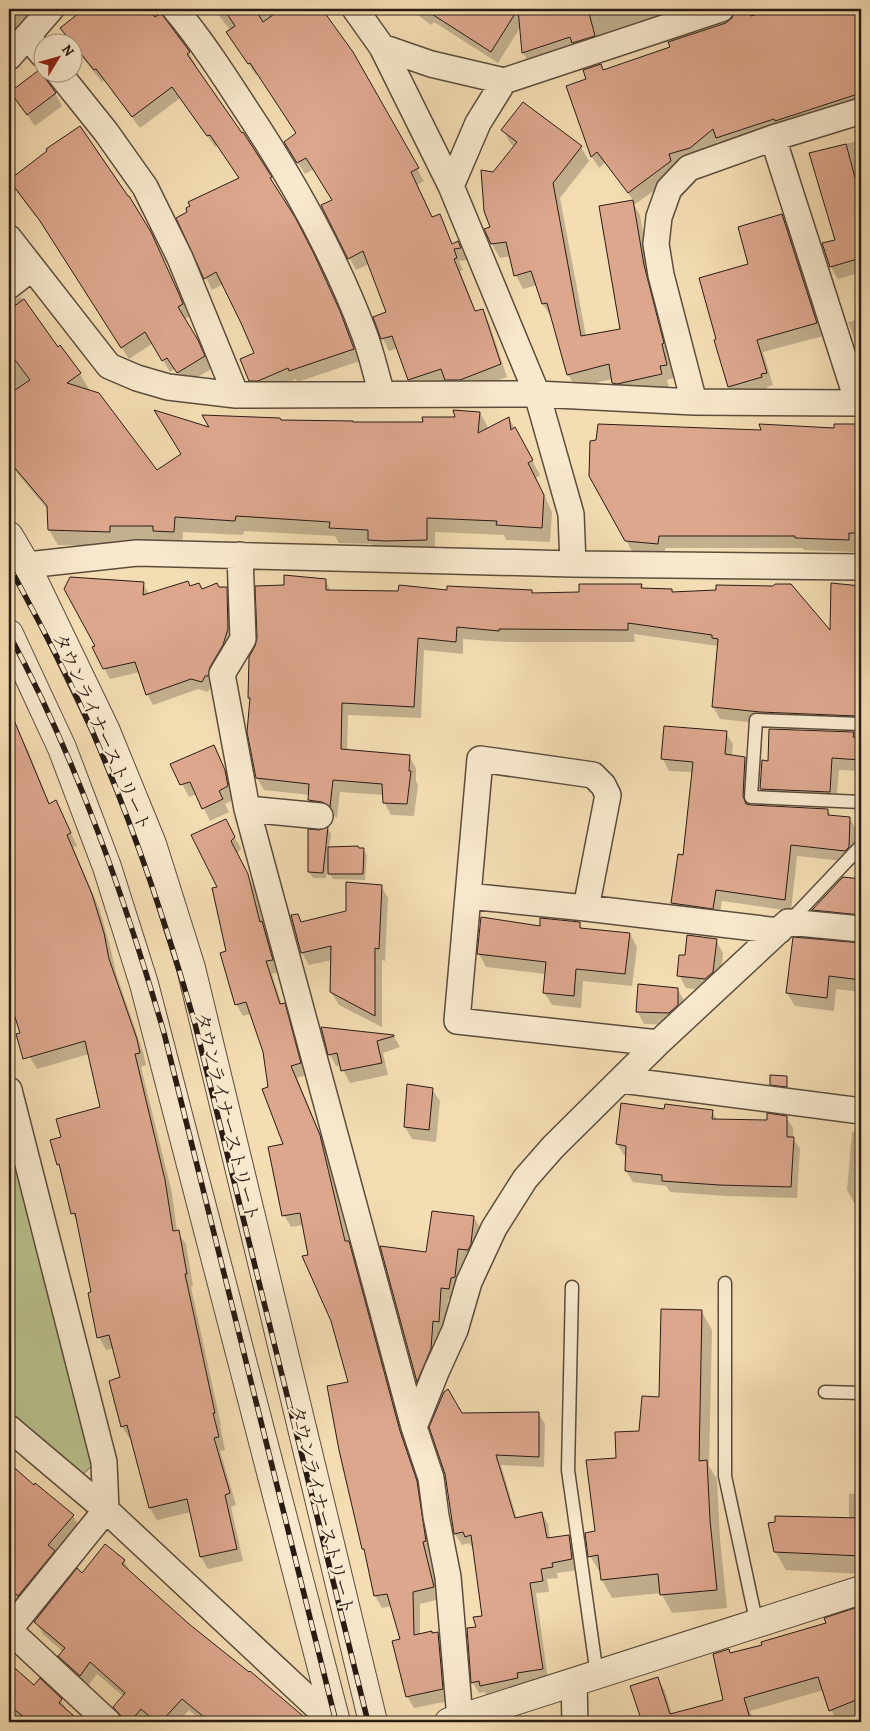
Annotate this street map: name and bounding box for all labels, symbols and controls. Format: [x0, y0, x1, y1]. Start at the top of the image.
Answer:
north arrow [32, 32, 82, 82]
text: N [57, 41, 79, 60]
street label: タウンライナーストリート [47, 629, 157, 835]
street label: タウンライナーストリート [189, 1010, 265, 1224]
street label: タウンライナーストリート [284, 1403, 360, 1617]

